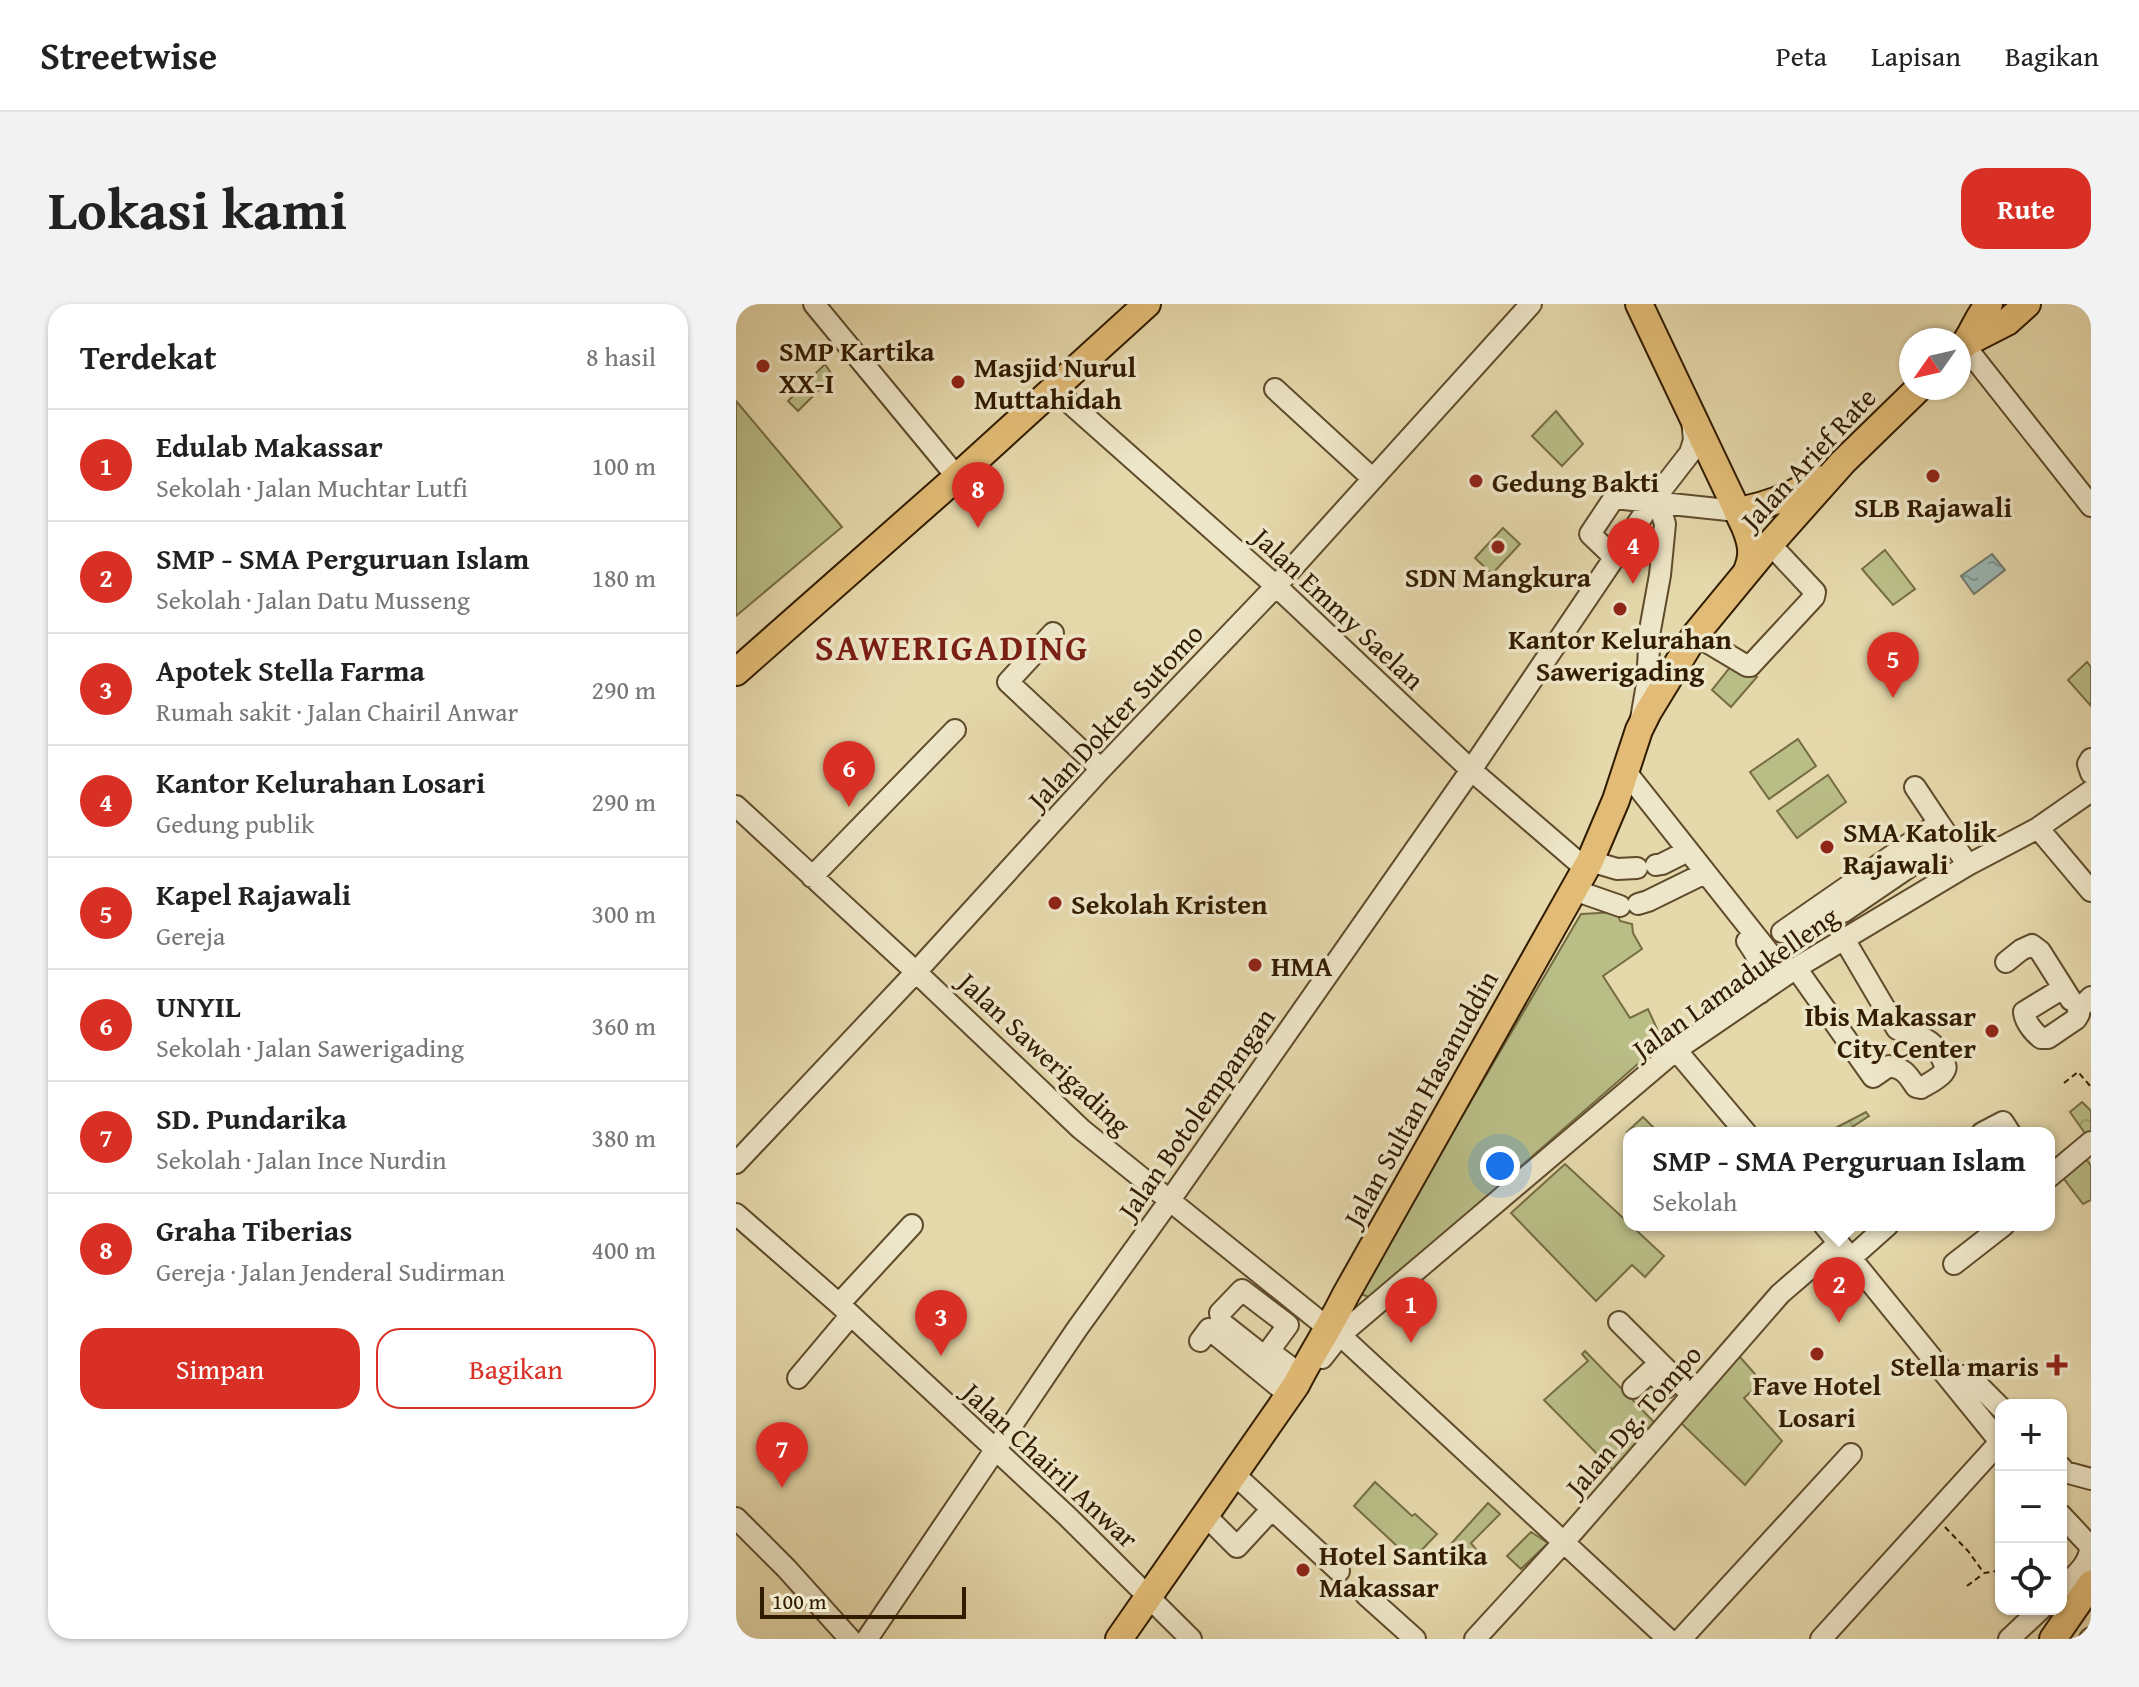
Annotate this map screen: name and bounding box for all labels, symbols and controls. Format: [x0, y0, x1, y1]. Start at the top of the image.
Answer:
text: Streetwise [40, 27, 217, 83]
text: Peta [1776, 35, 1827, 76]
text: Lapisan [1871, 35, 1961, 76]
text: Bagikan [2005, 35, 2099, 76]
text: Lokasi kami [48, 167, 347, 250]
button: Rute [1961, 168, 2091, 249]
north arrow [1899, 328, 1971, 400]
place label: SMP Kartika XX-I [779, 330, 935, 403]
text: Terdekat [80, 332, 217, 381]
text: 8 hasil [586, 337, 656, 376]
place label: Masjid Nurul Muttahidah [974, 346, 1136, 419]
marker: SMP Kartika XX-I [754, 357, 772, 375]
marker: Masjid Nurul Muttahidah [949, 373, 967, 391]
street label: Jalan Arief Rate [1729, 377, 1885, 541]
text: Edulab Makassar [156, 424, 383, 468]
text: 1 [99, 446, 113, 485]
text: 100 m [591, 446, 656, 485]
place label: Gedung Bakti [1492, 461, 1660, 502]
pin: 8 [952, 462, 1004, 528]
marker: SLB Rajawali [1924, 467, 1942, 485]
text: Sekolah · Jalan Muchtar Lutfi [156, 468, 468, 507]
marker: Gedung Bakti [1467, 472, 1485, 490]
place label: SLB Rajawali [1854, 486, 2012, 527]
street label: Jalan Emmy Saelan [1242, 515, 1434, 699]
pin: 4 [1607, 518, 1659, 584]
text: SMP - SMA Perguruan Islam [156, 536, 529, 580]
marker: SDN Mangkura [1489, 538, 1507, 556]
place label: SDN Mangkura [1405, 556, 1592, 597]
text: 2 [99, 558, 113, 597]
text: 180 m [591, 558, 656, 597]
text: Sekolah · Jalan Datu Musseng [156, 580, 470, 619]
marker: Kantor Kelurahan Sawerigading [1611, 600, 1629, 618]
street label: Jalan Dokter Sutomo [1016, 614, 1212, 820]
place label: Kantor Kelurahan Sawerigading [1508, 618, 1732, 691]
district label: SAWERIGADING [815, 620, 1089, 673]
pin: 5 [1867, 632, 1919, 698]
text: Apotek Stella Farma [156, 648, 425, 692]
text: 3 [99, 670, 113, 709]
text: 290 m [591, 670, 656, 709]
text: Rumah sakit · Jalan Chairil Anwar [156, 692, 518, 731]
pin: 6 [823, 741, 875, 807]
text: Kantor Kelurahan Losari [156, 760, 485, 804]
text: 4 [99, 782, 113, 821]
text: 290 m [591, 782, 656, 821]
text: Gedung publik [156, 804, 314, 843]
place label: SMA Katolik Rajawali [1843, 811, 1998, 884]
marker: SMA Katolik Rajawali [1818, 838, 1836, 856]
text: Kapel Rajawali [156, 872, 351, 916]
place label: Sekolah Kristen [1071, 883, 1268, 924]
text: 5 [99, 894, 113, 933]
text: 300 m [591, 894, 656, 933]
marker: Sekolah Kristen [1046, 894, 1064, 912]
street label: Jalan Lamadukelleng [1621, 895, 1847, 1070]
text: Gereja [156, 916, 225, 955]
place label: HMA [1271, 945, 1332, 986]
marker: HMA [1246, 956, 1264, 974]
street label: Jalan Sawerigading [947, 960, 1141, 1144]
street label: Jalan Sultan Hasanuddin [1331, 962, 1508, 1236]
text: UNYIL [156, 984, 241, 1028]
place label: Ibis Makassar City Center [1804, 995, 1976, 1068]
street label: Jalan Botolempangan [1106, 999, 1285, 1230]
text: 6 [99, 1006, 113, 1045]
text: 360 m [591, 1006, 656, 1045]
marker: Ibis Makassar City Center [1983, 1022, 2001, 1040]
text: Sekolah · Jalan Sawerigading [156, 1028, 464, 1067]
text: SD. Pundarika [156, 1096, 347, 1140]
text: 7 [99, 1118, 113, 1157]
text: 380 m [591, 1118, 656, 1157]
popup [1623, 1127, 2055, 1231]
text: SMP - SMA Perguruan Islam [1652, 1138, 2026, 1182]
text: Sekolah · Jalan Ince Nurdin [156, 1140, 447, 1179]
your location [1480, 1146, 1520, 1186]
text: Sekolah [1652, 1182, 1737, 1221]
text: Graha Tiberias [156, 1208, 352, 1252]
text: 8 [99, 1230, 113, 1269]
text: 400 m [591, 1230, 656, 1269]
text: Gereja · Jalan Jenderal Sudirman [156, 1252, 505, 1291]
pin: 2 [1813, 1257, 1865, 1323]
pin: 1 [1385, 1277, 1437, 1343]
pin: 3 [915, 1290, 967, 1356]
button: Simpan [80, 1328, 360, 1409]
button: Bagikan [376, 1328, 656, 1409]
street label: Jalan Dg. Tompo [1553, 1335, 1711, 1507]
marker: Fave Hotel Losari [1808, 1345, 1826, 1363]
place label: Stella maris [1890, 1345, 2039, 1386]
marker: Stella maris [2046, 1354, 2068, 1376]
place label: Fave Hotel Losari [1753, 1364, 1881, 1437]
street label: Jalan Chairil Anwar [952, 1370, 1148, 1558]
map controls [1995, 1399, 2067, 1615]
button: + [1995, 1399, 2067, 1471]
pin: 7 [756, 1422, 808, 1488]
button: − [1995, 1471, 2067, 1543]
place label: Hotel Santika Makassar [1319, 1534, 1488, 1607]
button: locate [1995, 1543, 2067, 1615]
marker: Hotel Santika Makassar [1294, 1561, 1312, 1579]
scale bar [760, 1583, 966, 1619]
text: 100 m [772, 1585, 827, 1617]

